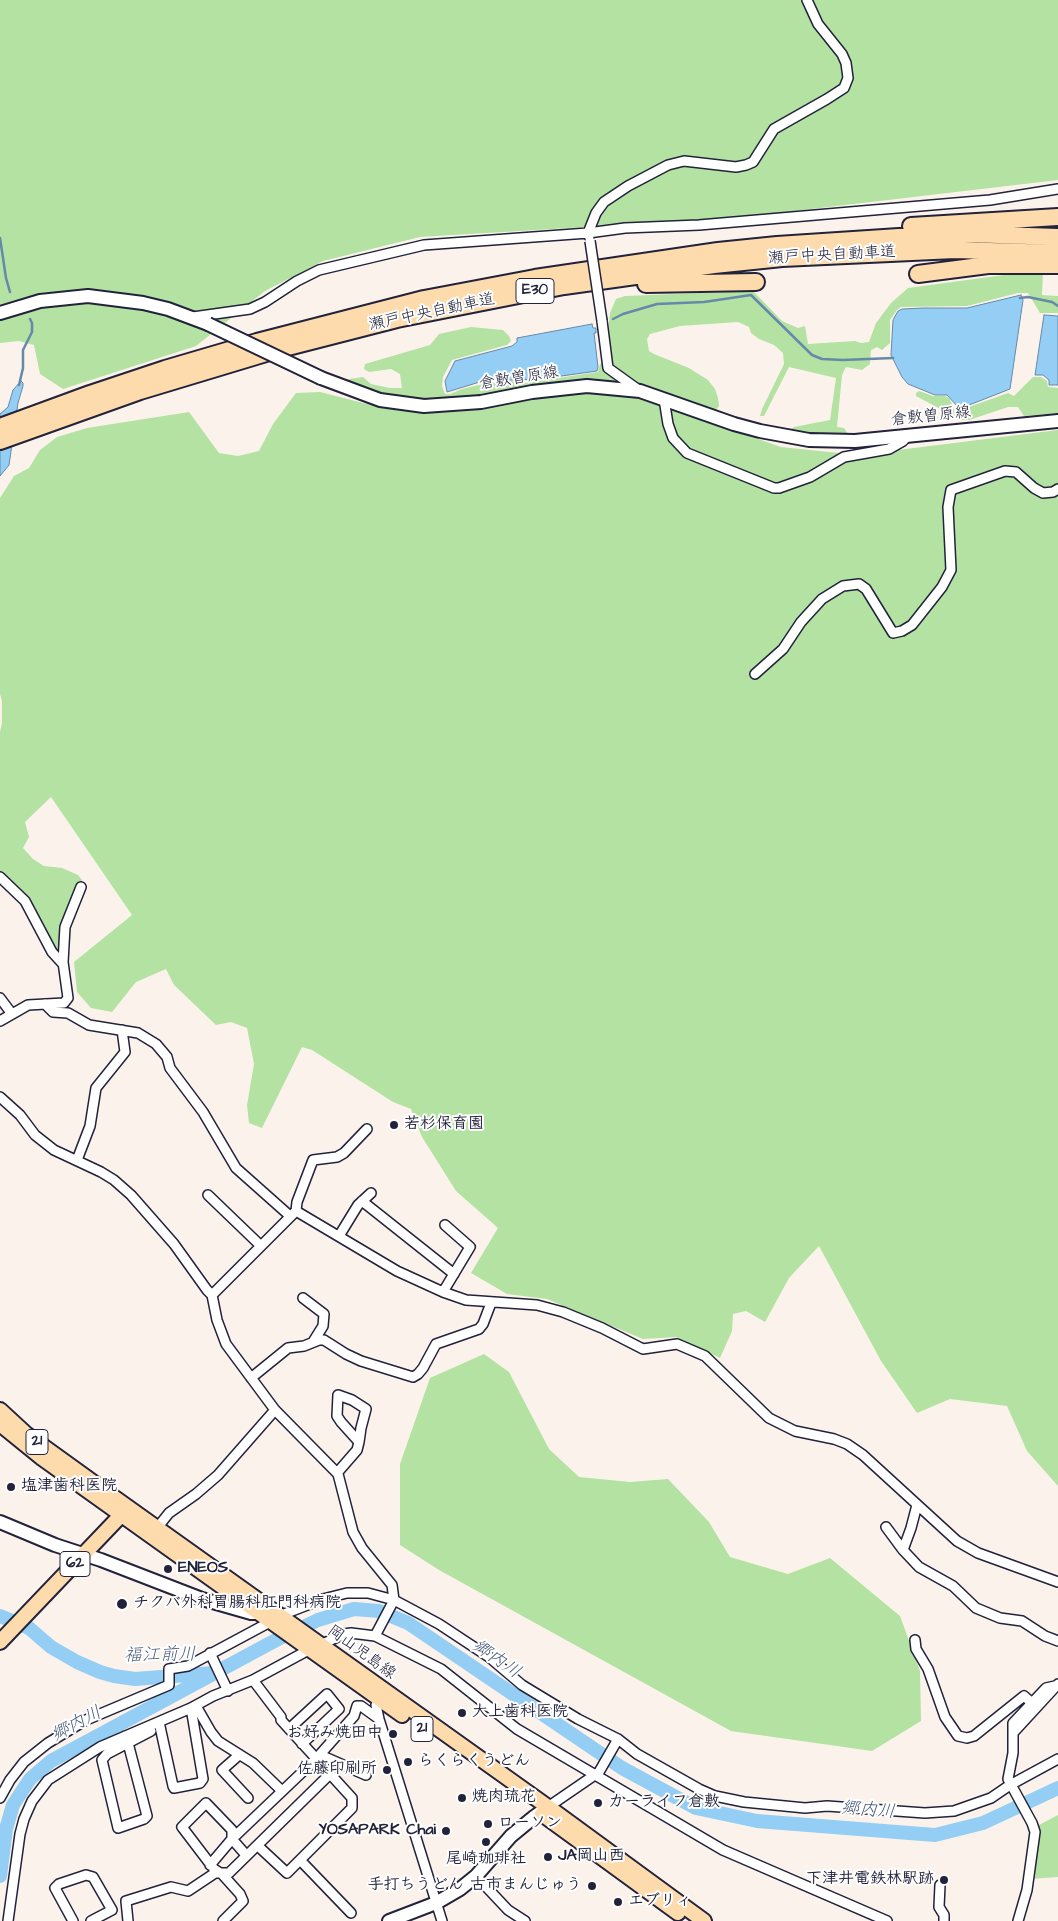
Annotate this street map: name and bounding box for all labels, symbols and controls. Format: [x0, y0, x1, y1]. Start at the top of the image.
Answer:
street label: 瀬戸中央自動車道 [768, 243, 896, 269]
road number: E30 [516, 278, 554, 304]
street label: 瀬戸中央自動車道 [367, 290, 497, 336]
street label: 倉敷曽原線 [478, 363, 560, 395]
street label: 倉敷曽原線 [890, 403, 972, 431]
place label: 若杉保育園 [404, 1115, 484, 1135]
marker: 若杉保育園 [388, 1119, 400, 1131]
road number: 21 [26, 1430, 48, 1454]
place label: 塩津歯科医院 [21, 1477, 117, 1497]
marker: 塩津歯科医院 [5, 1481, 17, 1493]
road number: 62 [60, 1552, 90, 1576]
place label: ENEOS [178, 1559, 228, 1579]
marker: ENEOS [162, 1563, 174, 1575]
place label: チクバ外科胃腸科肛門科病院 [133, 1594, 341, 1614]
marker: チクバ外科胃腸科肛門科病院 [115, 1597, 129, 1611]
street label: 岡山児島線 [323, 1622, 399, 1684]
water label: 郷内川 [468, 1636, 524, 1684]
water label: 福江前川 [124, 1645, 196, 1667]
water label: 郷内川 [48, 1703, 106, 1747]
place label: 大上歯科医院 [472, 1703, 568, 1723]
marker: 大上歯科医院 [456, 1707, 468, 1719]
road number: 21 [411, 1716, 433, 1742]
place label: お好み焼田中 [287, 1724, 383, 1744]
marker: お好み焼田中 [387, 1728, 399, 1740]
place label: らくらくうどん [418, 1752, 530, 1772]
marker: らくらくうどん [402, 1756, 414, 1768]
place label: 佐藤印刷所 [297, 1760, 377, 1780]
marker: 佐藤印刷所 [381, 1764, 393, 1776]
place label: 焼肉琉花 [472, 1788, 536, 1808]
marker: 焼肉琉花 [456, 1792, 468, 1804]
place label: カーライフ倉敷 [608, 1793, 720, 1813]
marker: カーライフ倉敷 [592, 1797, 604, 1809]
water label: 郷内川 [840, 1798, 896, 1824]
place label: ローソン [498, 1814, 562, 1834]
marker: ローソン [482, 1818, 494, 1830]
place label: YOSAPARK Chai [318, 1821, 436, 1841]
marker: YOSAPARK Chai [440, 1825, 452, 1837]
marker: 尾崎珈琲社 [480, 1836, 492, 1848]
place label: JA岡山西 [558, 1847, 625, 1867]
place label: 尾崎珈琲社 [446, 1850, 526, 1870]
marker: JA岡山西 [542, 1851, 554, 1863]
place label: 下津井電鉄林駅跡 [806, 1870, 934, 1890]
marker: 下津井電鉄林駅跡 [938, 1874, 950, 1886]
place label: 手打ちうどん 古市まんじゅう [368, 1876, 582, 1896]
marker: 手打ちうどん 古市まんじゅう [586, 1880, 598, 1892]
place label: エブリィ [628, 1892, 692, 1912]
marker: エブリィ [612, 1896, 624, 1908]

